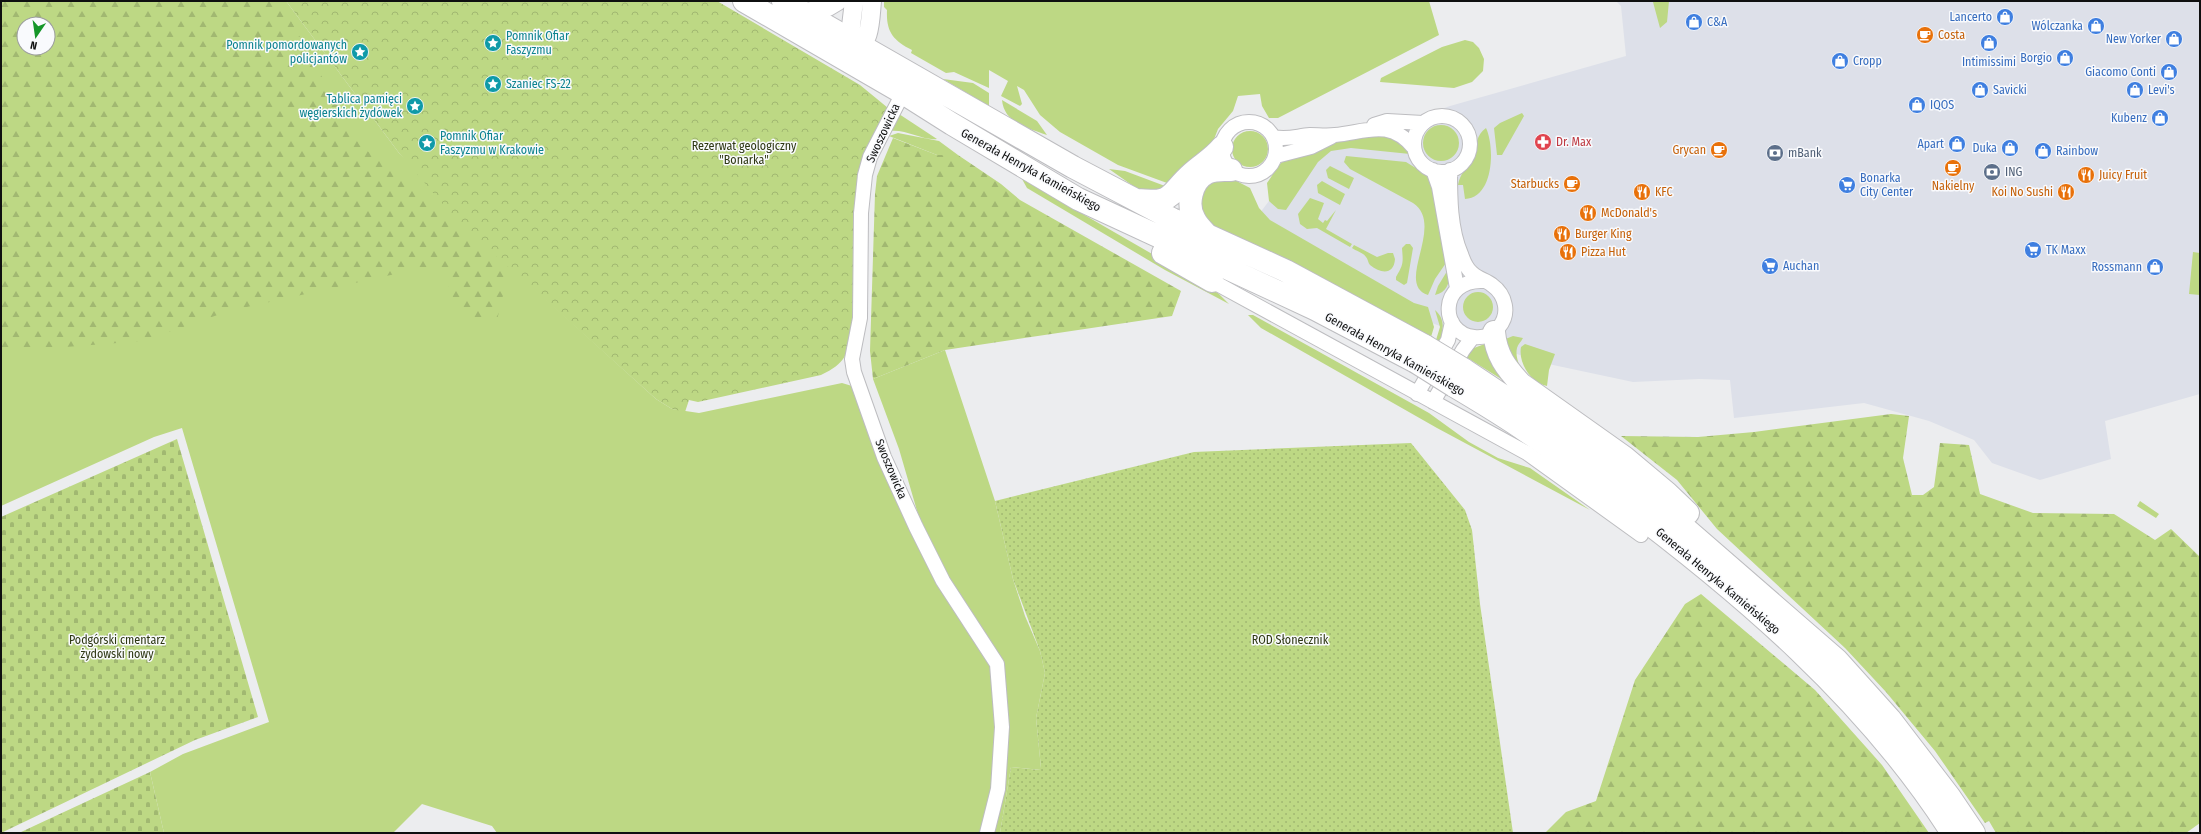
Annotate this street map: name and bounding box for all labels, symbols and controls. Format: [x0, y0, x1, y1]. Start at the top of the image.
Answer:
shop icon: Lancerto [1995, 7, 2015, 27]
place label: Lancerto [1949, 10, 1992, 24]
shop icon: C&A [1684, 12, 1704, 32]
place label: C&A [1707, 15, 1728, 29]
north arrow [16, 16, 56, 56]
shop icon: Wólczanka [2086, 16, 2106, 36]
place label: Wólczanka [2031, 19, 2083, 33]
cafe icon: Costa [1915, 25, 1935, 45]
place label: Costa [1938, 28, 1965, 42]
place label: Pomnik Ofiar Faszyzmu [506, 29, 570, 57]
shop icon: New Yorker [2164, 29, 2184, 49]
place label: New Yorker [2106, 32, 2162, 46]
place icon: Pomnik Ofiar Faszyzmu [483, 33, 503, 53]
shop icon: Intimissimi [1979, 33, 1999, 53]
text: N [29, 38, 39, 52]
place label: Pomnik pomordowanych policjantów [226, 38, 347, 66]
place icon: Pomnik pomordowanych policjantów [350, 42, 370, 62]
shop icon: Borgio [2055, 48, 2075, 68]
shop icon: Cropp [1830, 51, 1850, 71]
place label: Borgio [2020, 51, 2052, 65]
place label: Cropp [1853, 54, 1882, 68]
place label: Intimissimi [1962, 55, 2016, 69]
shop icon: Giacomo Conti [2159, 62, 2179, 82]
place label: Giacomo Conti [2085, 65, 2156, 79]
place icon: Szaniec FS-22 [483, 74, 503, 94]
place label: Szaniec FS-22 [506, 77, 571, 91]
shop icon: Savicki [1970, 80, 1990, 100]
shop icon: Levi's [2125, 80, 2145, 100]
place label: Savicki [1993, 83, 2027, 97]
place label: Levi's [2148, 83, 2175, 97]
place label: Tablica pamięci węgierskich żydówek [299, 92, 402, 120]
shop icon: IQOS [1907, 95, 1927, 115]
place icon: Tablica pamięci węgierskich żydówek [405, 96, 425, 116]
place label: IQOS [1930, 98, 1954, 112]
street label: Swoszowicka [863, 101, 903, 165]
shop icon: Kubenz [2150, 108, 2170, 128]
place label: Kubenz [2111, 111, 2147, 125]
street label: Generała Henryka Kamieńskiego [959, 126, 1103, 214]
place label: Pomnik Ofiar Faszyzmu w Krakowie [440, 129, 544, 157]
pharmacy icon: Dr. Max [1533, 132, 1553, 152]
place icon: Pomnik Ofiar Faszyzmu w Krakowie [417, 133, 437, 153]
shop icon: Apart [1947, 134, 1967, 154]
place label: Dr. Max [1556, 135, 1592, 149]
place label: Apart [1917, 137, 1944, 151]
shop icon: Duka [2000, 138, 2020, 158]
park label: Rezerwat geologiczny "Bonarka" [692, 139, 797, 167]
cafe icon: Grycan [1709, 140, 1729, 160]
place label: Duka [1972, 141, 1997, 155]
shop icon: Rainbow [2033, 141, 2053, 161]
place label: Grycan [1672, 143, 1706, 157]
bank icon: mBank [1765, 143, 1785, 163]
place label: Rainbow [2056, 144, 2098, 158]
place label: mBank [1788, 146, 1822, 160]
cafe icon: Nakielny [1943, 158, 1963, 178]
bank icon: ING [1982, 162, 2002, 182]
place label: ING [2005, 165, 2022, 179]
restaurant icon: Juicy Fruit [2076, 165, 2096, 185]
place label: Juicy Fruit [2099, 168, 2147, 182]
place label: Bonarka City Center [1860, 171, 1914, 199]
cafe icon: Starbucks [1562, 174, 1582, 194]
supermarket icon: Bonarka City Center [1837, 175, 1857, 195]
place label: Starbucks [1511, 177, 1559, 191]
place label: Nakielny [1932, 179, 1975, 193]
restaurant icon: KFC [1632, 182, 1652, 202]
restaurant icon: Koi No Sushi [2056, 182, 2076, 202]
place label: KFC [1655, 185, 1673, 199]
place label: Koi No Sushi [1992, 185, 2053, 199]
restaurant icon: McDonald's [1578, 203, 1598, 223]
place label: McDonald's [1601, 206, 1657, 220]
restaurant icon: Burger King [1552, 224, 1572, 244]
place label: Burger King [1575, 227, 1632, 241]
supermarket icon: TK Maxx [2023, 240, 2043, 260]
restaurant icon: Pizza Hut [1558, 242, 1578, 262]
place label: TK Maxx [2046, 243, 2086, 257]
place label: Pizza Hut [1581, 245, 1626, 259]
supermarket icon: Auchan [1760, 256, 1780, 276]
shop icon: Rossmann [2145, 257, 2165, 277]
place label: Auchan [1783, 259, 1819, 273]
place label: Rossmann [2091, 260, 2142, 274]
street label: Generała Henryka Kamieńskiego [1323, 310, 1467, 398]
street label: Swoszowicka [872, 437, 910, 501]
street label: Generała Henryka Kamieńskiego [1653, 525, 1783, 637]
park label: Podgórski cmentarz żydowski nowy [69, 633, 165, 661]
park label: ROD Słonecznik [1252, 633, 1329, 647]

